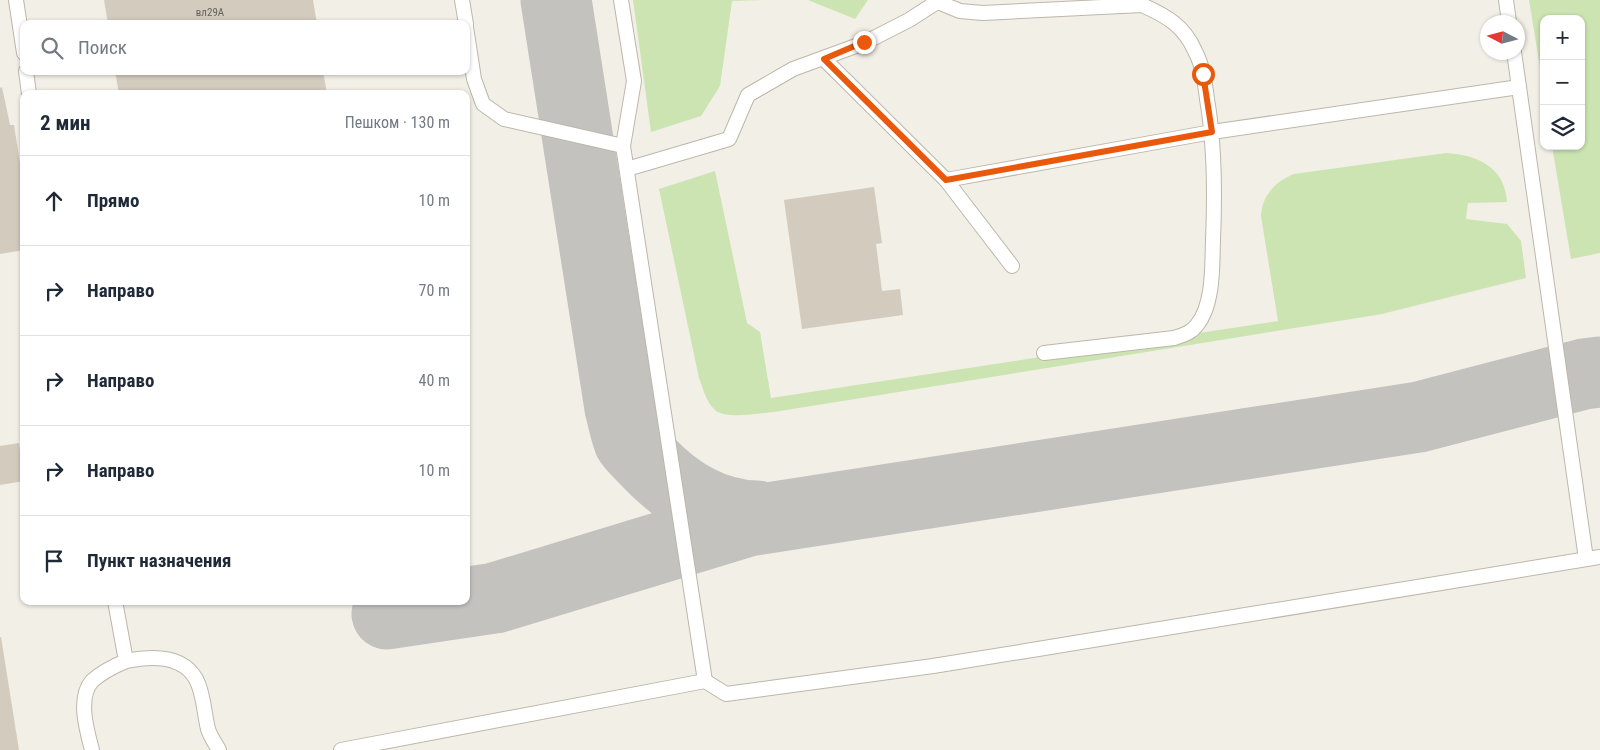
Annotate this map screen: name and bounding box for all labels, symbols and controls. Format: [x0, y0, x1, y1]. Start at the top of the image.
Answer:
house number: вл29А [196, 6, 225, 19]
north arrow [1480, 15, 1525, 60]
map controls [1540, 15, 1585, 150]
button: + [1540, 15, 1585, 60]
search box [20, 20, 470, 75]
route end [853, 31, 876, 54]
icon: search [38, 34, 66, 62]
text: Поиск [78, 36, 127, 59]
button: − [1540, 60, 1585, 105]
route start [1192, 63, 1215, 86]
button: layers [1540, 105, 1585, 150]
text: 2 мин [40, 111, 90, 135]
text: Пешком · 130 m [345, 113, 450, 132]
icon: ahead [40, 187, 68, 215]
text: Прямо [87, 189, 140, 212]
text: 10 m [418, 191, 450, 210]
icon: right [40, 277, 68, 305]
text: Направо [87, 279, 154, 302]
text: 70 m [418, 281, 450, 300]
icon: right [40, 367, 68, 395]
text: Направо [87, 369, 154, 392]
text: 40 m [418, 371, 450, 390]
icon: right [40, 457, 68, 485]
text: Направо [87, 459, 154, 482]
text: 10 m [418, 461, 450, 480]
icon: arrive [40, 547, 68, 575]
text: Пункт назначения [87, 549, 231, 572]

